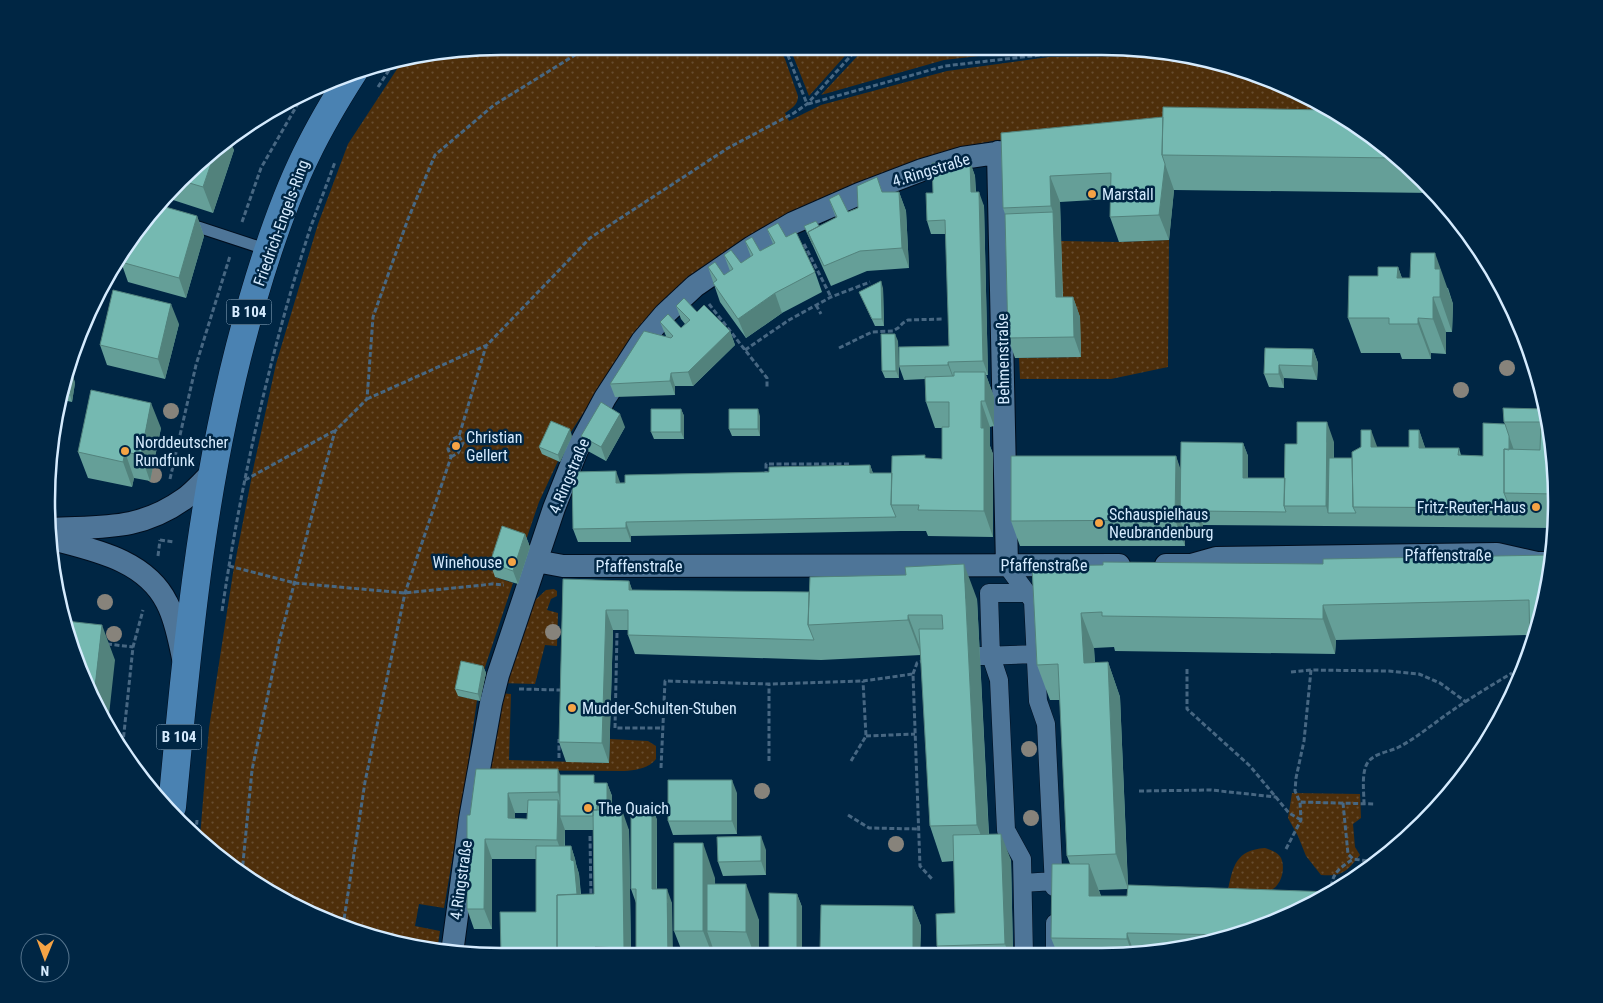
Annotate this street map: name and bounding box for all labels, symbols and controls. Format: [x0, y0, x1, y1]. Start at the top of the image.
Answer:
street label: 4.Ringstraße [890, 149, 972, 191]
street label: Friedrich-Engels-Ring [249, 157, 313, 289]
place label: Marstall [1102, 185, 1154, 204]
marker: Marstall [1086, 188, 1098, 200]
road number: B 104 [226, 300, 272, 324]
street label: Behmenstraße [993, 313, 1013, 405]
place label: Christian Gellert [466, 428, 522, 465]
place label: Norddeutscher Rundfunk [135, 433, 228, 470]
street label: 4.Ringstraße [545, 435, 593, 517]
marker: Christian Gellert [450, 440, 462, 452]
marker: Norddeutscher Rundfunk [119, 445, 131, 457]
place label: Fritz-Reuter-Haus [1417, 498, 1526, 517]
marker: Fritz-Reuter-Haus [1530, 501, 1542, 513]
place label: Schauspielhaus Neubrandenburg [1109, 505, 1213, 542]
marker: Schauspielhaus Neubrandenburg [1093, 517, 1105, 529]
street label: Pfaffenstraße [1405, 546, 1491, 565]
place label: Winehouse [433, 553, 502, 572]
marker: Winehouse [506, 556, 518, 568]
street label: Pfaffenstraße [1001, 556, 1087, 575]
street label: Pfaffenstraße [596, 557, 682, 576]
place label: Mudder-Schulten-Stuben [582, 699, 737, 718]
marker: Mudder-Schulten-Stuben [566, 702, 578, 714]
road number: B 104 [156, 724, 202, 750]
place label: The Quaich [598, 799, 669, 818]
marker: The Quaich [582, 802, 594, 814]
street label: 4.Ringstraße [446, 839, 476, 921]
north arrow [20, 933, 70, 983]
text: N [40, 963, 49, 979]

